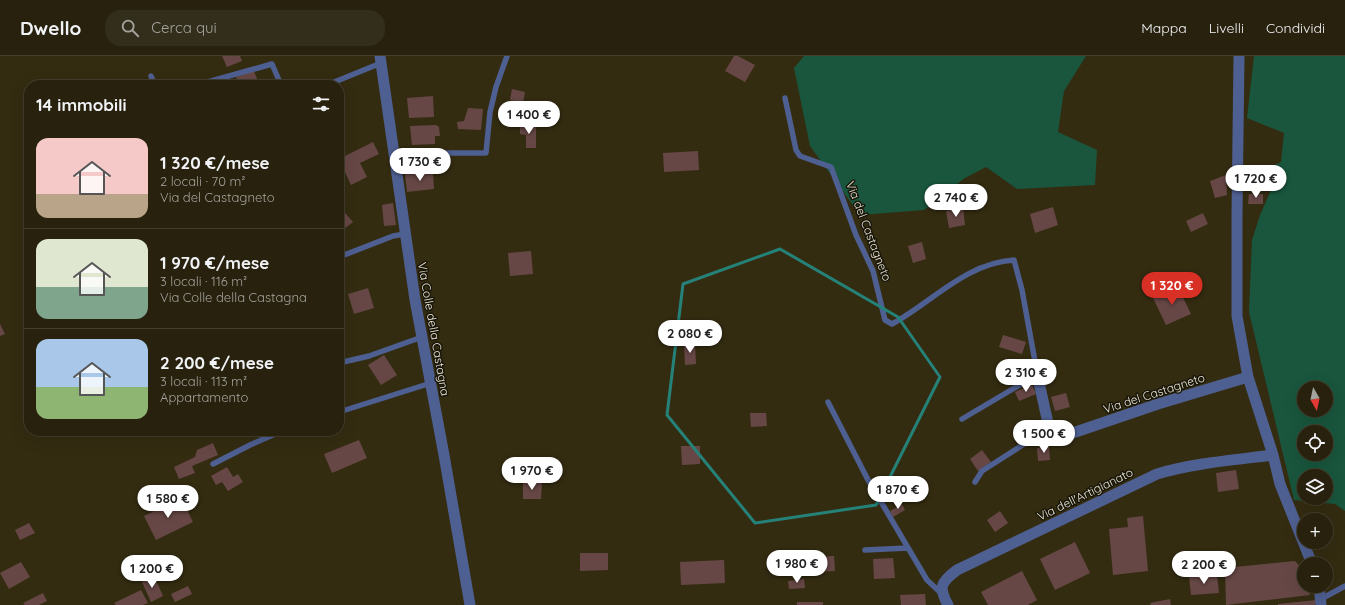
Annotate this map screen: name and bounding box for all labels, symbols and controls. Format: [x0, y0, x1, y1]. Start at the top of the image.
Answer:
search box [105, 10, 385, 46]
text: Dwello [20, 16, 81, 40]
icon: search [119, 17, 141, 39]
text: Cerca qui [151, 18, 217, 37]
text: Mappa [1141, 19, 1187, 37]
text: Livelli [1209, 19, 1244, 37]
text: Condividi [1266, 19, 1325, 37]
icon: filters [310, 93, 332, 115]
text: 14 immobili [36, 94, 127, 115]
pin: 1 400 € [492, 101, 566, 135]
text: 1 400 € [507, 106, 551, 122]
pin: 1 730 € [383, 148, 457, 182]
text: 1 320 €/mese [160, 152, 270, 173]
text: 1 730 € [399, 153, 441, 169]
icon: home [68, 154, 116, 202]
pin: 1 720 € [1219, 165, 1293, 199]
text: 1 720 € [1234, 170, 1278, 186]
text: 2 locali · 70 m² [160, 173, 245, 189]
street label: Via del Castagneto [843, 179, 895, 283]
pin: 2 740 € [919, 184, 993, 218]
text: Via del Castagneto [160, 189, 275, 205]
text: 2 740 € [933, 189, 979, 205]
text: 1 970 €/mese [160, 252, 269, 273]
icon: home [68, 255, 116, 303]
street label: Via Colle della Castagna [415, 261, 453, 397]
pin: 1 320 € [1135, 272, 1209, 306]
text: 3 locali · 116 m² [160, 273, 247, 289]
text: 1 320 € [1151, 277, 1193, 293]
text: Via Colle della Castagna [160, 289, 307, 305]
pin: 2 080 € [653, 320, 727, 354]
text: 2 080 € [667, 325, 713, 341]
text: 2 200 €/mese [160, 352, 274, 373]
icon: home [68, 355, 116, 403]
pin: 2 310 € [989, 359, 1063, 393]
text: 2 310 € [1005, 364, 1047, 380]
street label: Via del Castagneto [1101, 370, 1207, 416]
text: 3 locali · 113 m² [160, 373, 247, 389]
north arrow [1297, 381, 1333, 417]
map controls [1297, 381, 1333, 593]
text: Appartamento [160, 389, 248, 405]
pin: 1 500 € [1007, 420, 1081, 454]
text: 1 500 € [1022, 425, 1066, 441]
button: locate [1297, 425, 1333, 461]
pin: 1 970 € [495, 457, 569, 491]
text: 1 970 € [511, 462, 553, 478]
street label: Via dell'Artigianato [1035, 464, 1135, 524]
button: layers [1297, 469, 1333, 505]
pin: 1 870 € [861, 476, 935, 510]
text: 1 870 € [877, 481, 919, 497]
pin: 1 580 € [131, 485, 205, 519]
text: 1 580 € [146, 490, 190, 506]
button: + [1297, 513, 1333, 549]
pin: 1 980 € [760, 550, 834, 584]
pin: 2 200 € [1167, 551, 1241, 585]
pin: 1 200 € [115, 555, 189, 589]
text: 1 980 € [776, 555, 818, 571]
text: 2 200 € [1181, 556, 1227, 572]
button: − [1297, 557, 1333, 593]
text: 1 200 € [130, 560, 174, 576]

